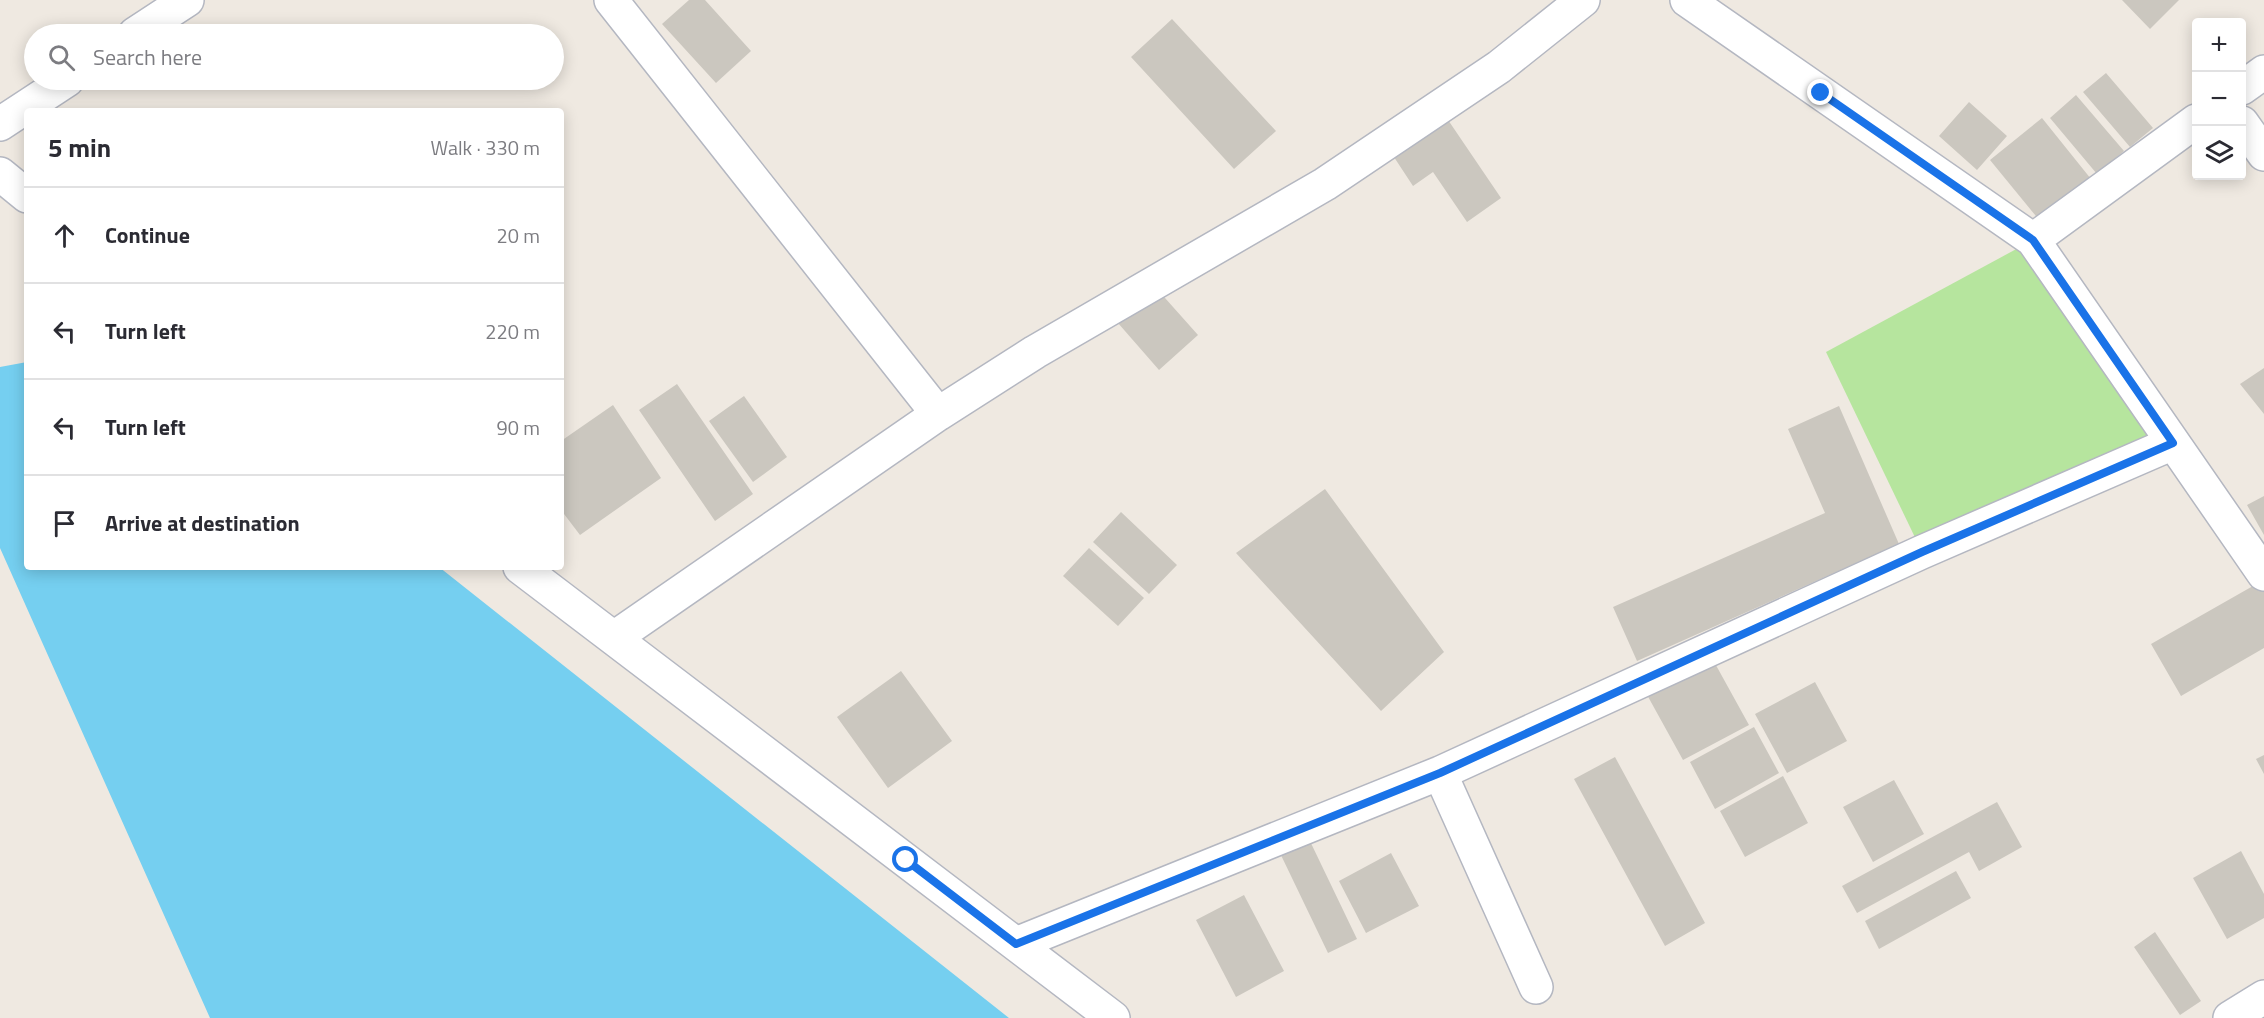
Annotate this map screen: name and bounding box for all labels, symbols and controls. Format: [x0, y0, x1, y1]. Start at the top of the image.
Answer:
map controls [2192, 18, 2246, 180]
button: + [2192, 18, 2246, 72]
search box [24, 24, 564, 90]
text: Search here [93, 40, 202, 74]
icon: search [45, 41, 78, 74]
button: − [2192, 72, 2246, 126]
route end [1807, 79, 1833, 105]
button: layers [2192, 126, 2246, 180]
text: 5 min [48, 128, 111, 167]
text: Walk · 330 m [431, 132, 540, 163]
text: Continue [105, 218, 190, 252]
icon: ahead [48, 219, 81, 252]
text: 20 m [496, 220, 540, 251]
text: Turn left [105, 314, 186, 348]
icon: left [48, 315, 81, 348]
text: 220 m [485, 316, 540, 347]
text: Turn left [105, 410, 186, 444]
icon: left [48, 411, 81, 444]
text: 90 m [496, 412, 540, 443]
text: Arrive at destination [105, 506, 300, 540]
icon: arrive [48, 507, 81, 540]
route start [892, 846, 918, 872]

